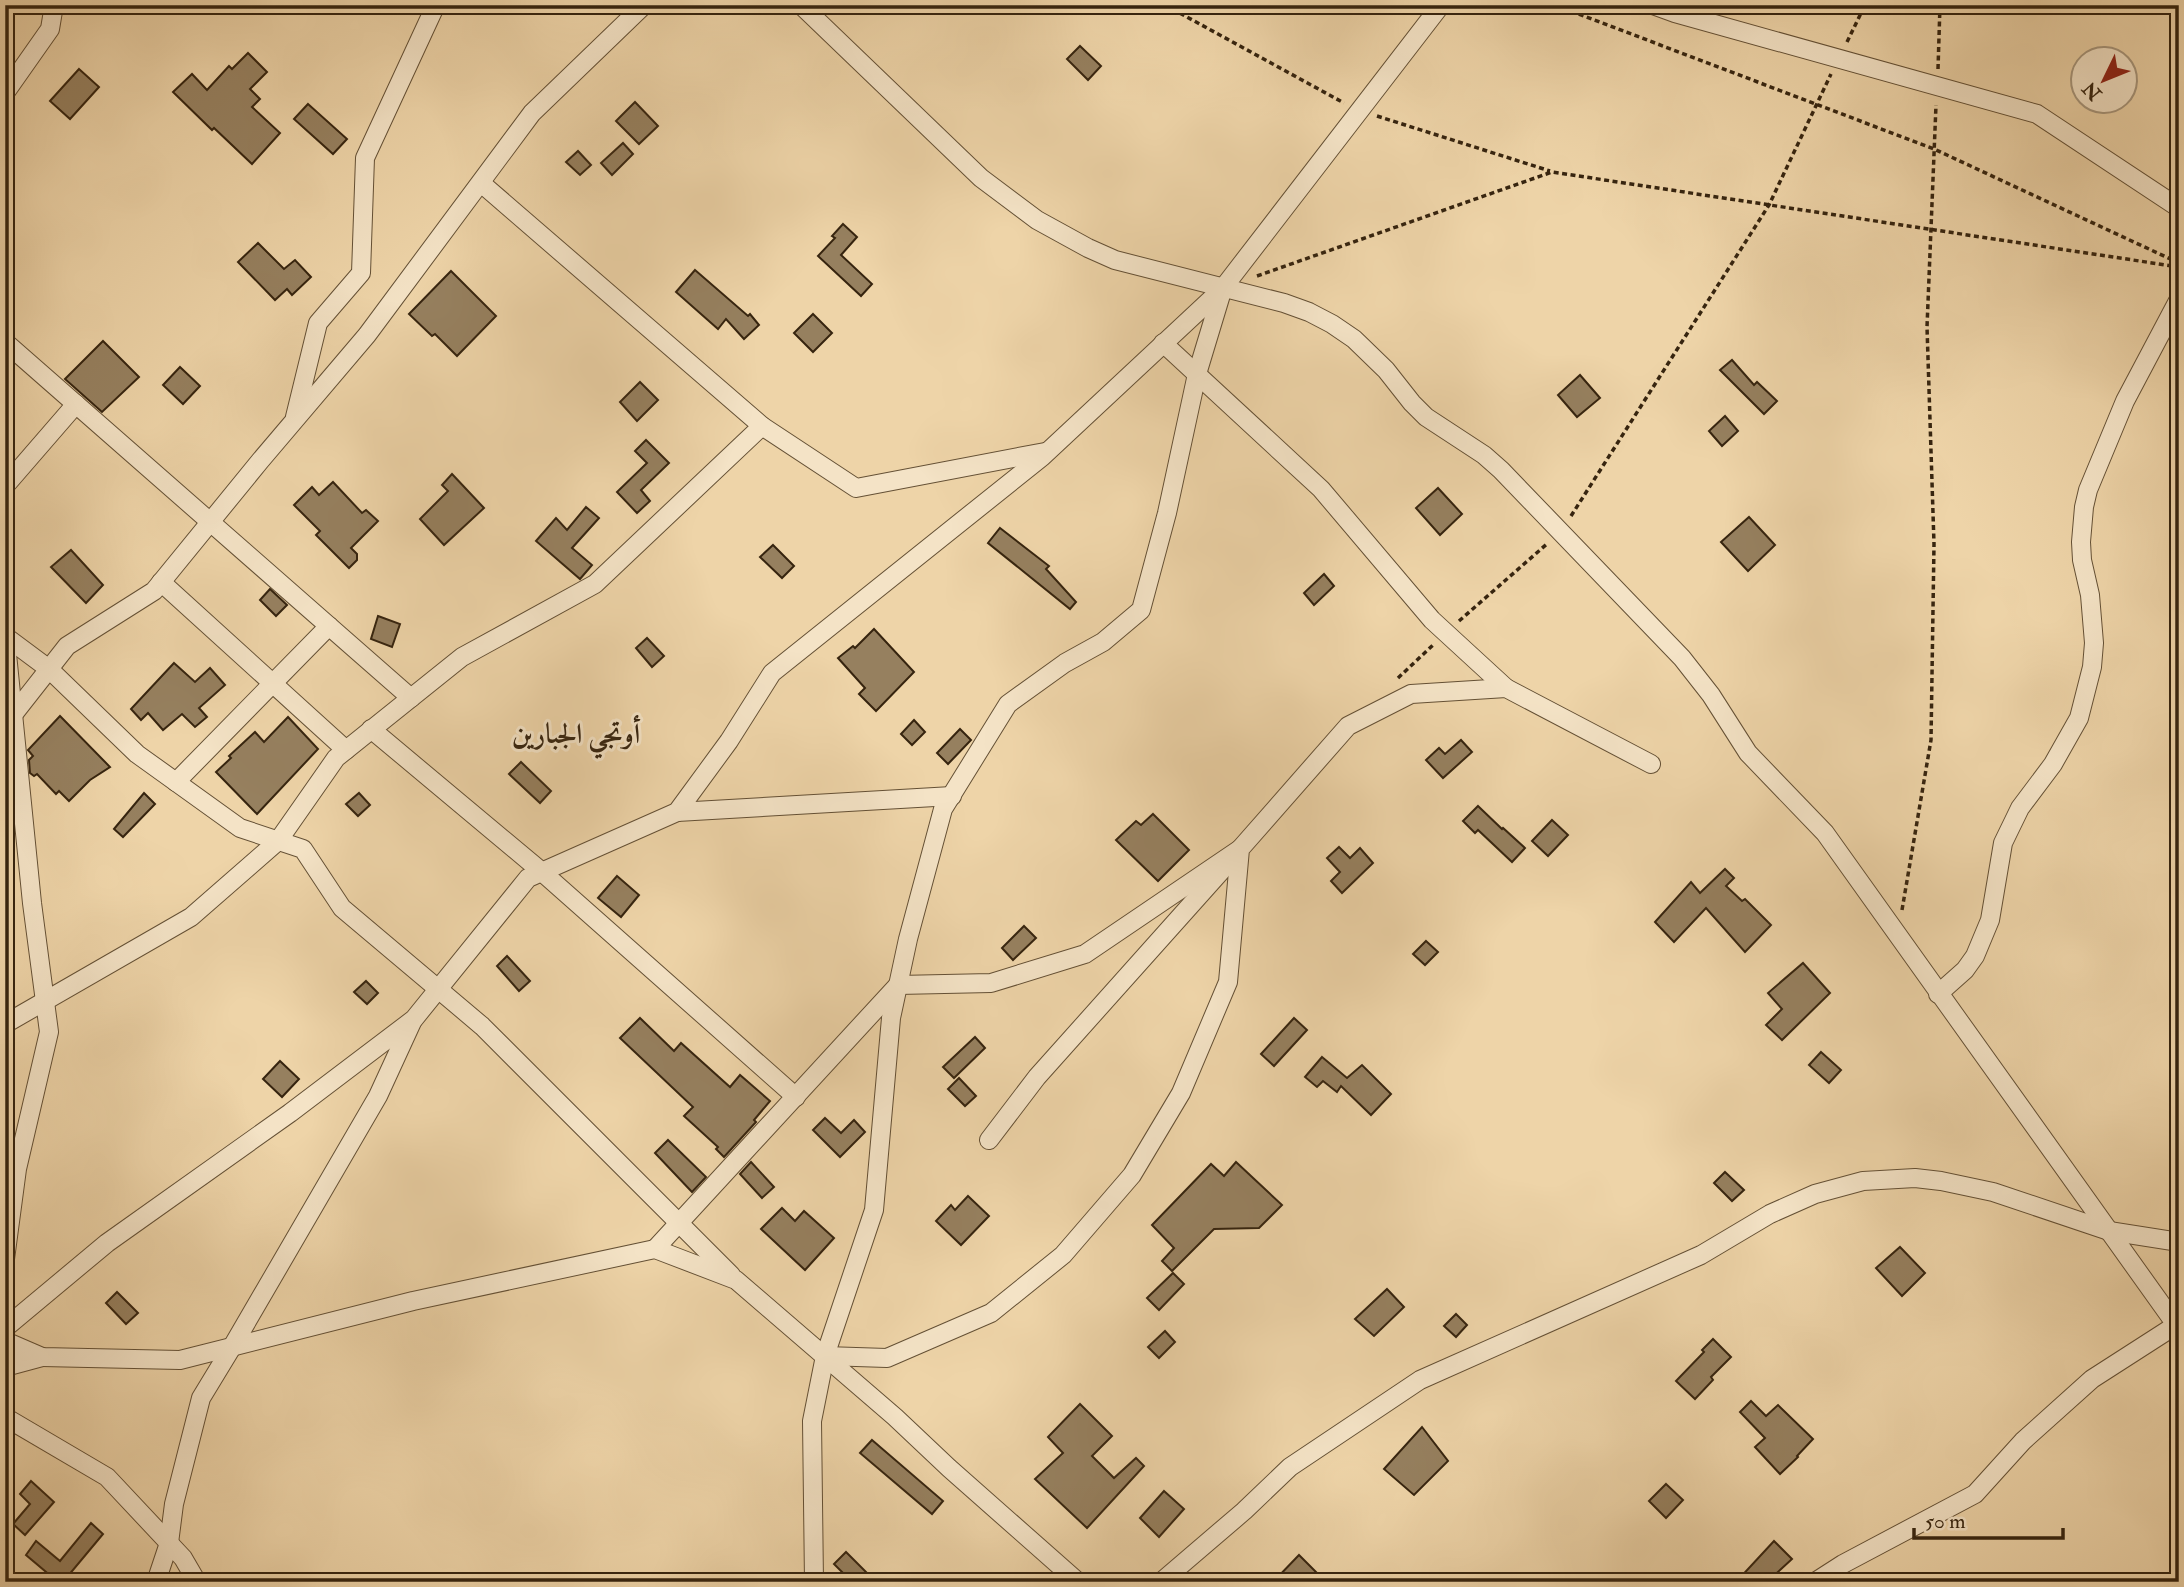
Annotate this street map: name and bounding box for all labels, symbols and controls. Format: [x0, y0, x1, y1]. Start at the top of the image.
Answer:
north arrow [2068, 46, 2138, 116]
text: N [2077, 76, 2108, 106]
district label: أوتجي الجبارين [512, 714, 641, 759]
scale bar [1914, 1496, 2063, 1540]
text: 50 m [1925, 1508, 1966, 1535]

